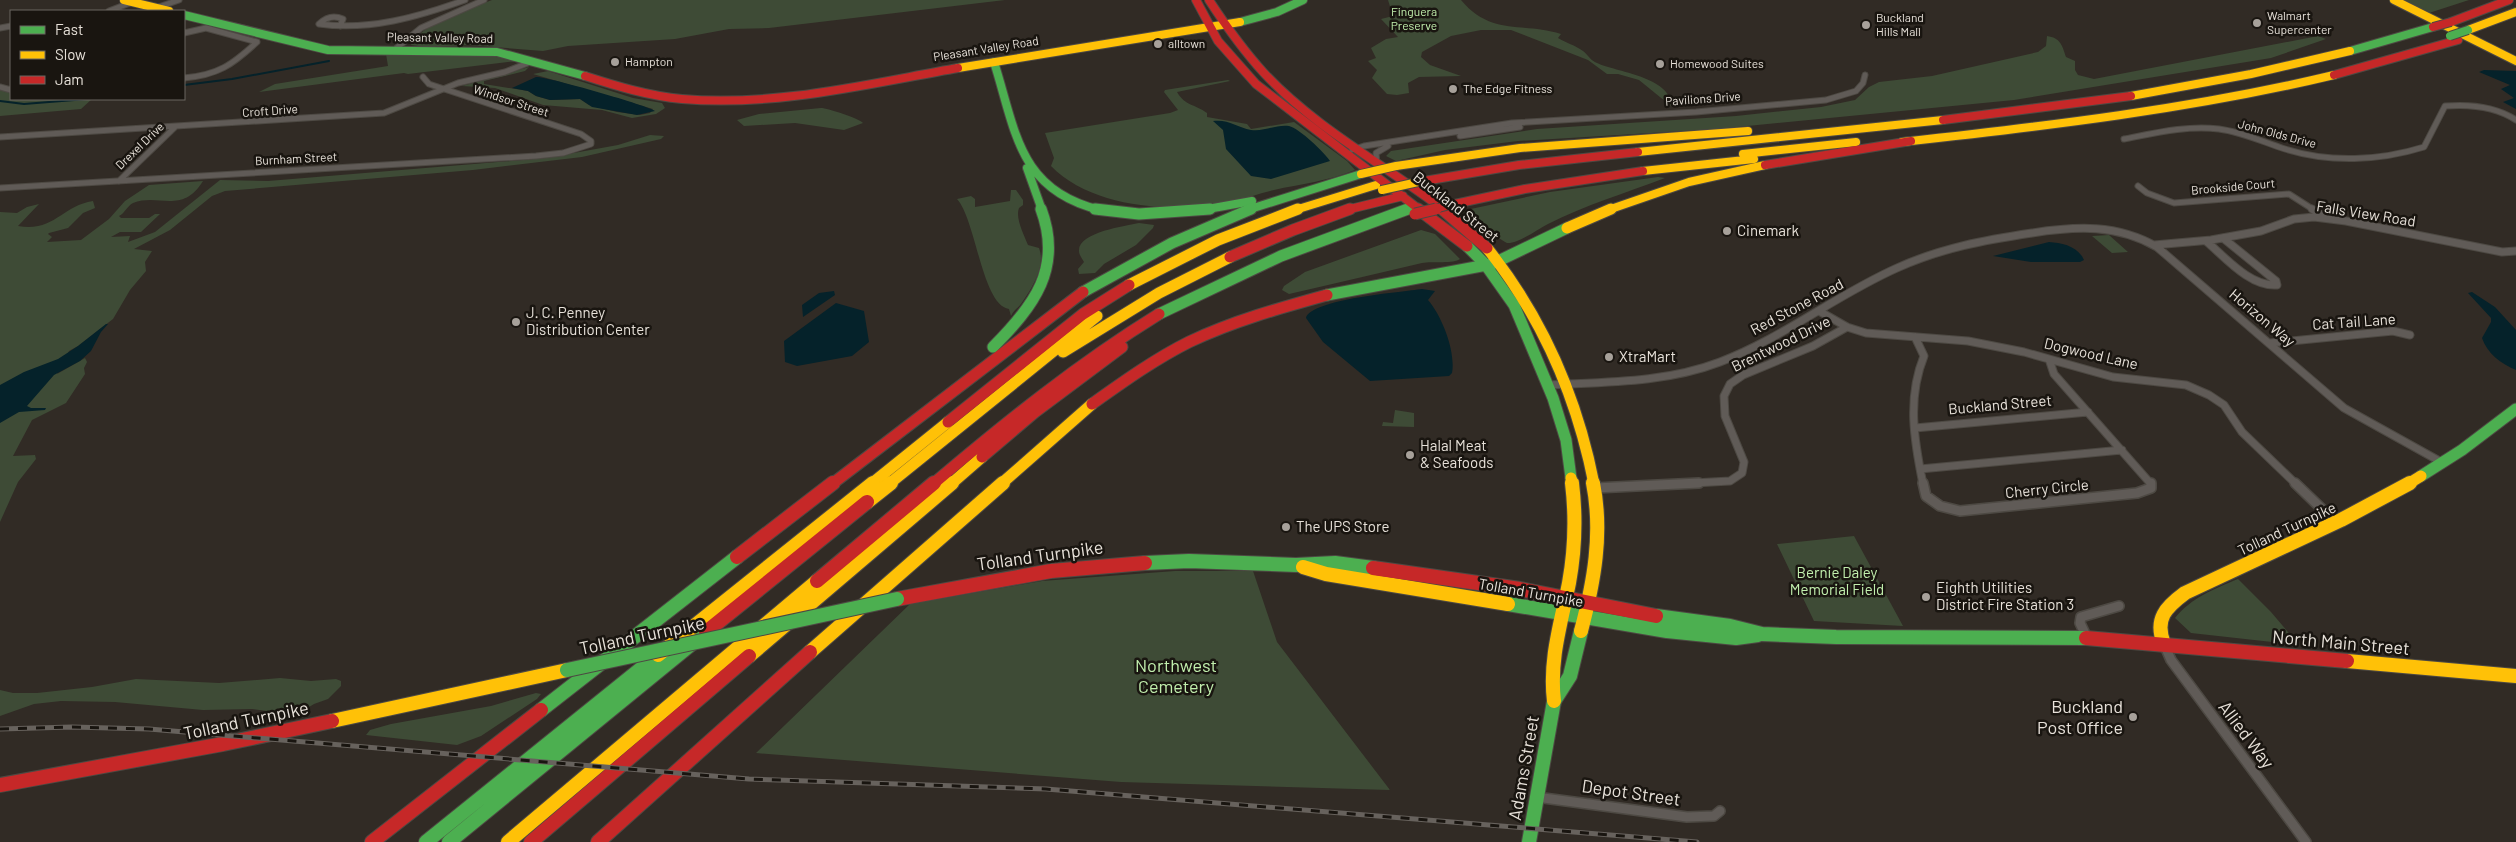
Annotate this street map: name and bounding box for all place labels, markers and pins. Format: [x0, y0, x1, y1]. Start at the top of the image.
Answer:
place label: Walmart Supercenter [2267, 8, 2332, 36]
place label: Buckland Hills Mall [1876, 10, 1924, 38]
marker: Walmart Supercenter [2251, 17, 2263, 29]
marker: Buckland Hills Mall [1860, 19, 1872, 31]
place label: alltown [1168, 36, 1205, 50]
marker: alltown [1152, 38, 1164, 50]
place label: Hampton [625, 54, 673, 68]
marker: Hampton [609, 56, 621, 68]
place label: Homewood Suites [1670, 56, 1764, 70]
marker: Homewood Suites [1654, 58, 1666, 70]
place label: The Edge Fitness [1463, 81, 1553, 95]
marker: The Edge Fitness [1447, 83, 1459, 95]
place label: Cinemark [1737, 221, 1799, 239]
marker: Cinemark [1721, 225, 1733, 237]
place label: J. C. Penney Distribution Center [526, 303, 650, 338]
marker: J. C. Penney Distribution Center [510, 316, 522, 328]
place label: XtraMart [1619, 347, 1676, 365]
marker: XtraMart [1603, 351, 1615, 363]
place label: Halal Meat & Seafoods [1420, 436, 1494, 471]
marker: Halal Meat & Seafoods [1404, 449, 1416, 461]
place label: The UPS Store [1296, 517, 1389, 535]
marker: The UPS Store [1280, 521, 1292, 533]
place label: Eighth Utilities District Fire Station 3 [1936, 578, 2074, 613]
marker: Eighth Utilities District Fire Station 3 [1920, 591, 1932, 603]
place label: Buckland Post Office [2037, 695, 2123, 738]
marker: Buckland Post Office [2127, 711, 2139, 723]

